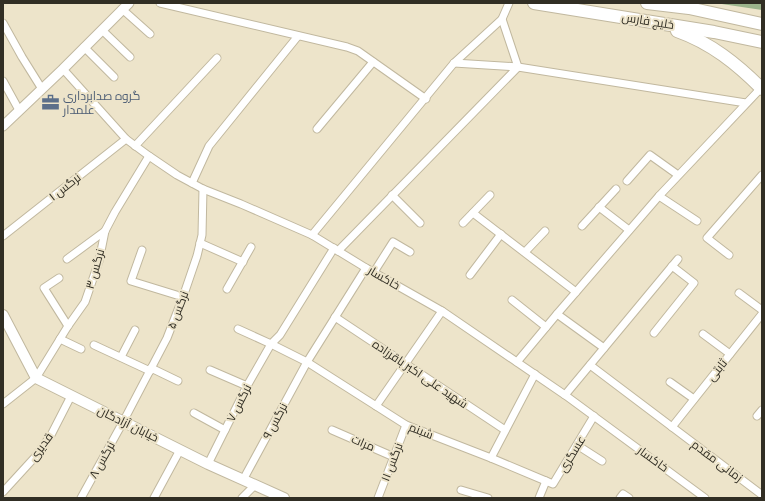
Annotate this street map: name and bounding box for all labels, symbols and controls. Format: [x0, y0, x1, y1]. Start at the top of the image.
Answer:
street label: خلیج فارس [621, 10, 675, 34]
place label: گروه صدابرداری علمدار [62, 89, 140, 119]
office icon: گروه صدابرداری علمدار [40, 93, 60, 113]
street label: نرگس ۱ [46, 170, 85, 205]
street label: نرگس ۳ [83, 247, 109, 291]
street label: خاکسار [364, 263, 403, 294]
street label: نرگس ۵ [164, 289, 193, 332]
street label: شهید علی اکبر باقرزاده [368, 337, 471, 413]
street label: ثابتی [704, 356, 732, 385]
street label: نرگس ۷ [224, 382, 256, 425]
street label: نرگس ۹ [260, 401, 292, 442]
street label: خیابان آزادگان [94, 403, 161, 447]
street label: شبنم [406, 420, 435, 444]
street label: قدیری [26, 430, 57, 465]
street label: مرات [348, 432, 377, 456]
street label: عسگری [556, 433, 590, 476]
street label: زمانی مقدم [687, 437, 745, 486]
street label: نرگس ۸ [86, 439, 120, 482]
street label: نرگس ۱۱ [378, 441, 408, 484]
street label: خاکسار [633, 443, 671, 476]

